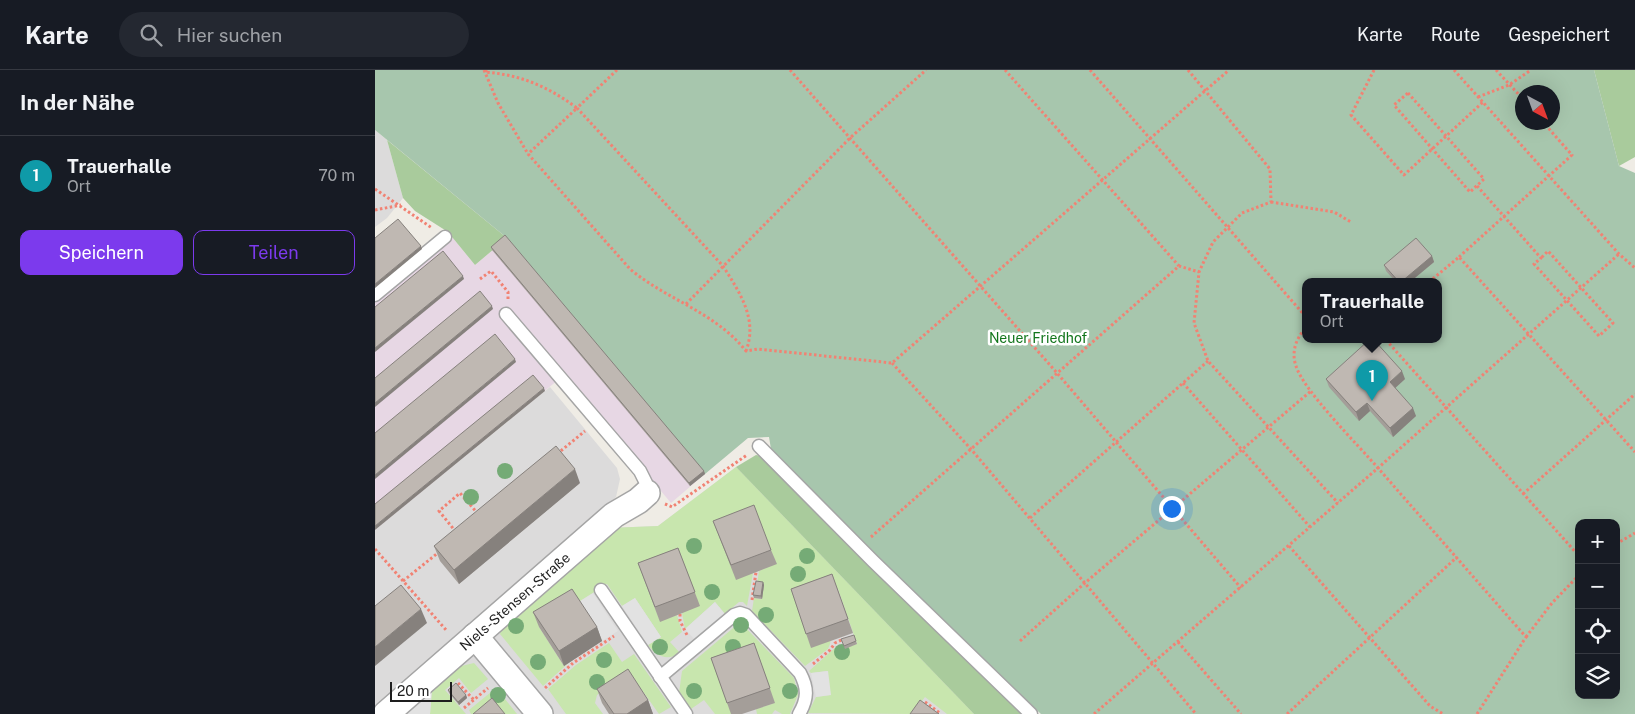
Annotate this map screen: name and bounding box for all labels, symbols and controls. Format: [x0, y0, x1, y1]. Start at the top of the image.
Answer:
search box [119, 12, 469, 57]
text: Karte [25, 21, 89, 49]
icon: search [137, 21, 165, 49]
text: Hier suchen [177, 24, 282, 46]
text: Karte [1357, 24, 1403, 45]
text: Route [1431, 24, 1480, 45]
text: Gespeichert [1508, 24, 1610, 45]
north arrow [1515, 85, 1560, 130]
text: In der Nähe [20, 90, 135, 115]
text: Trauerhalle [67, 155, 171, 177]
text: 1 [33, 166, 39, 185]
text: 70 m [318, 166, 355, 185]
text: Ort [67, 177, 91, 196]
button: Speichern [20, 230, 183, 275]
button: Teilen [193, 230, 355, 275]
popup [1302, 278, 1442, 343]
text: Trauerhalle [1320, 290, 1424, 312]
text: Ort [1320, 312, 1344, 331]
park label: Neuer Friedhof [989, 330, 1088, 346]
pin: 1 [1356, 360, 1388, 401]
your location [1159, 496, 1185, 522]
map controls [1575, 519, 1620, 699]
button: + [1575, 519, 1620, 564]
street label: Niels-Stensen-Straße [457, 549, 573, 654]
button: − [1575, 564, 1620, 609]
button: locate [1575, 609, 1620, 654]
button: layers [1575, 654, 1620, 699]
scale bar [390, 679, 453, 702]
text: 20 m [397, 683, 429, 699]

